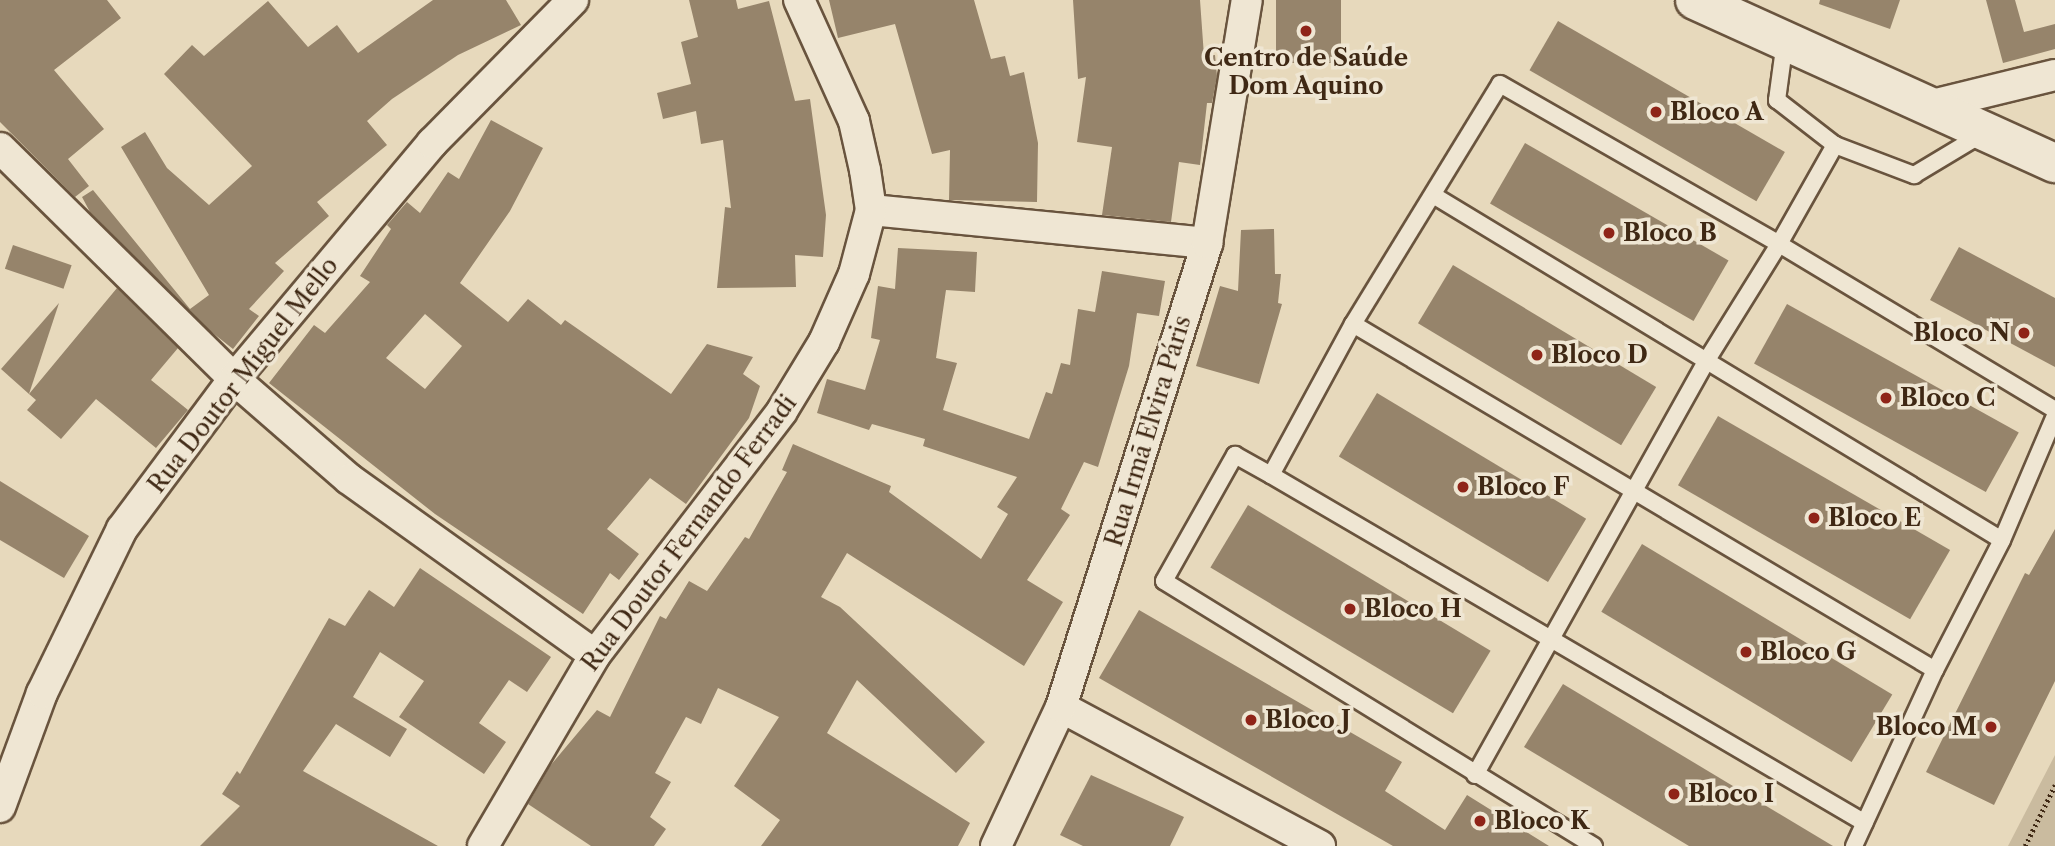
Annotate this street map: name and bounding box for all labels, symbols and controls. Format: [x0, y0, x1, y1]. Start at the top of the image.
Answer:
marker: Centro de Saúde Dom Aquino [1296, 21, 1316, 41]
place label: Centro de Saúde Dom Aquino [1204, 44, 1408, 100]
place label: Bloco A [1670, 98, 1764, 126]
marker: Bloco A [1648, 104, 1664, 120]
place label: Bloco B [1623, 219, 1717, 247]
marker: Bloco B [1601, 225, 1617, 241]
street label: Rua Doutor Miguel Mello [142, 251, 344, 499]
street label: Rua Irmã Elvira Páris [1099, 312, 1197, 550]
place label: Bloco N [1913, 319, 2010, 347]
marker: Bloco N [2016, 325, 2032, 341]
place label: Bloco D [1551, 341, 1648, 369]
marker: Bloco D [1529, 347, 1545, 363]
place label: Bloco C [1900, 384, 1995, 412]
street label: Rua Doutor Fernando Ferradi [575, 389, 803, 677]
marker: Bloco C [1878, 390, 1894, 406]
place label: Bloco F [1477, 473, 1569, 501]
marker: Bloco F [1455, 479, 1471, 495]
place label: Bloco E [1828, 504, 1921, 532]
marker: Bloco E [1806, 510, 1822, 526]
place label: Bloco H [1364, 595, 1462, 623]
marker: Bloco H [1342, 601, 1358, 617]
place label: Bloco G [1760, 638, 1856, 666]
marker: Bloco G [1738, 644, 1754, 660]
place label: Bloco J [1265, 706, 1351, 734]
marker: Bloco J [1243, 712, 1259, 728]
place label: Bloco M [1876, 713, 1977, 741]
marker: Bloco M [1983, 719, 1999, 735]
place label: Bloco I [1688, 780, 1774, 808]
marker: Bloco I [1666, 786, 1682, 802]
place label: Bloco K [1494, 807, 1589, 835]
marker: Bloco K [1472, 813, 1488, 829]

